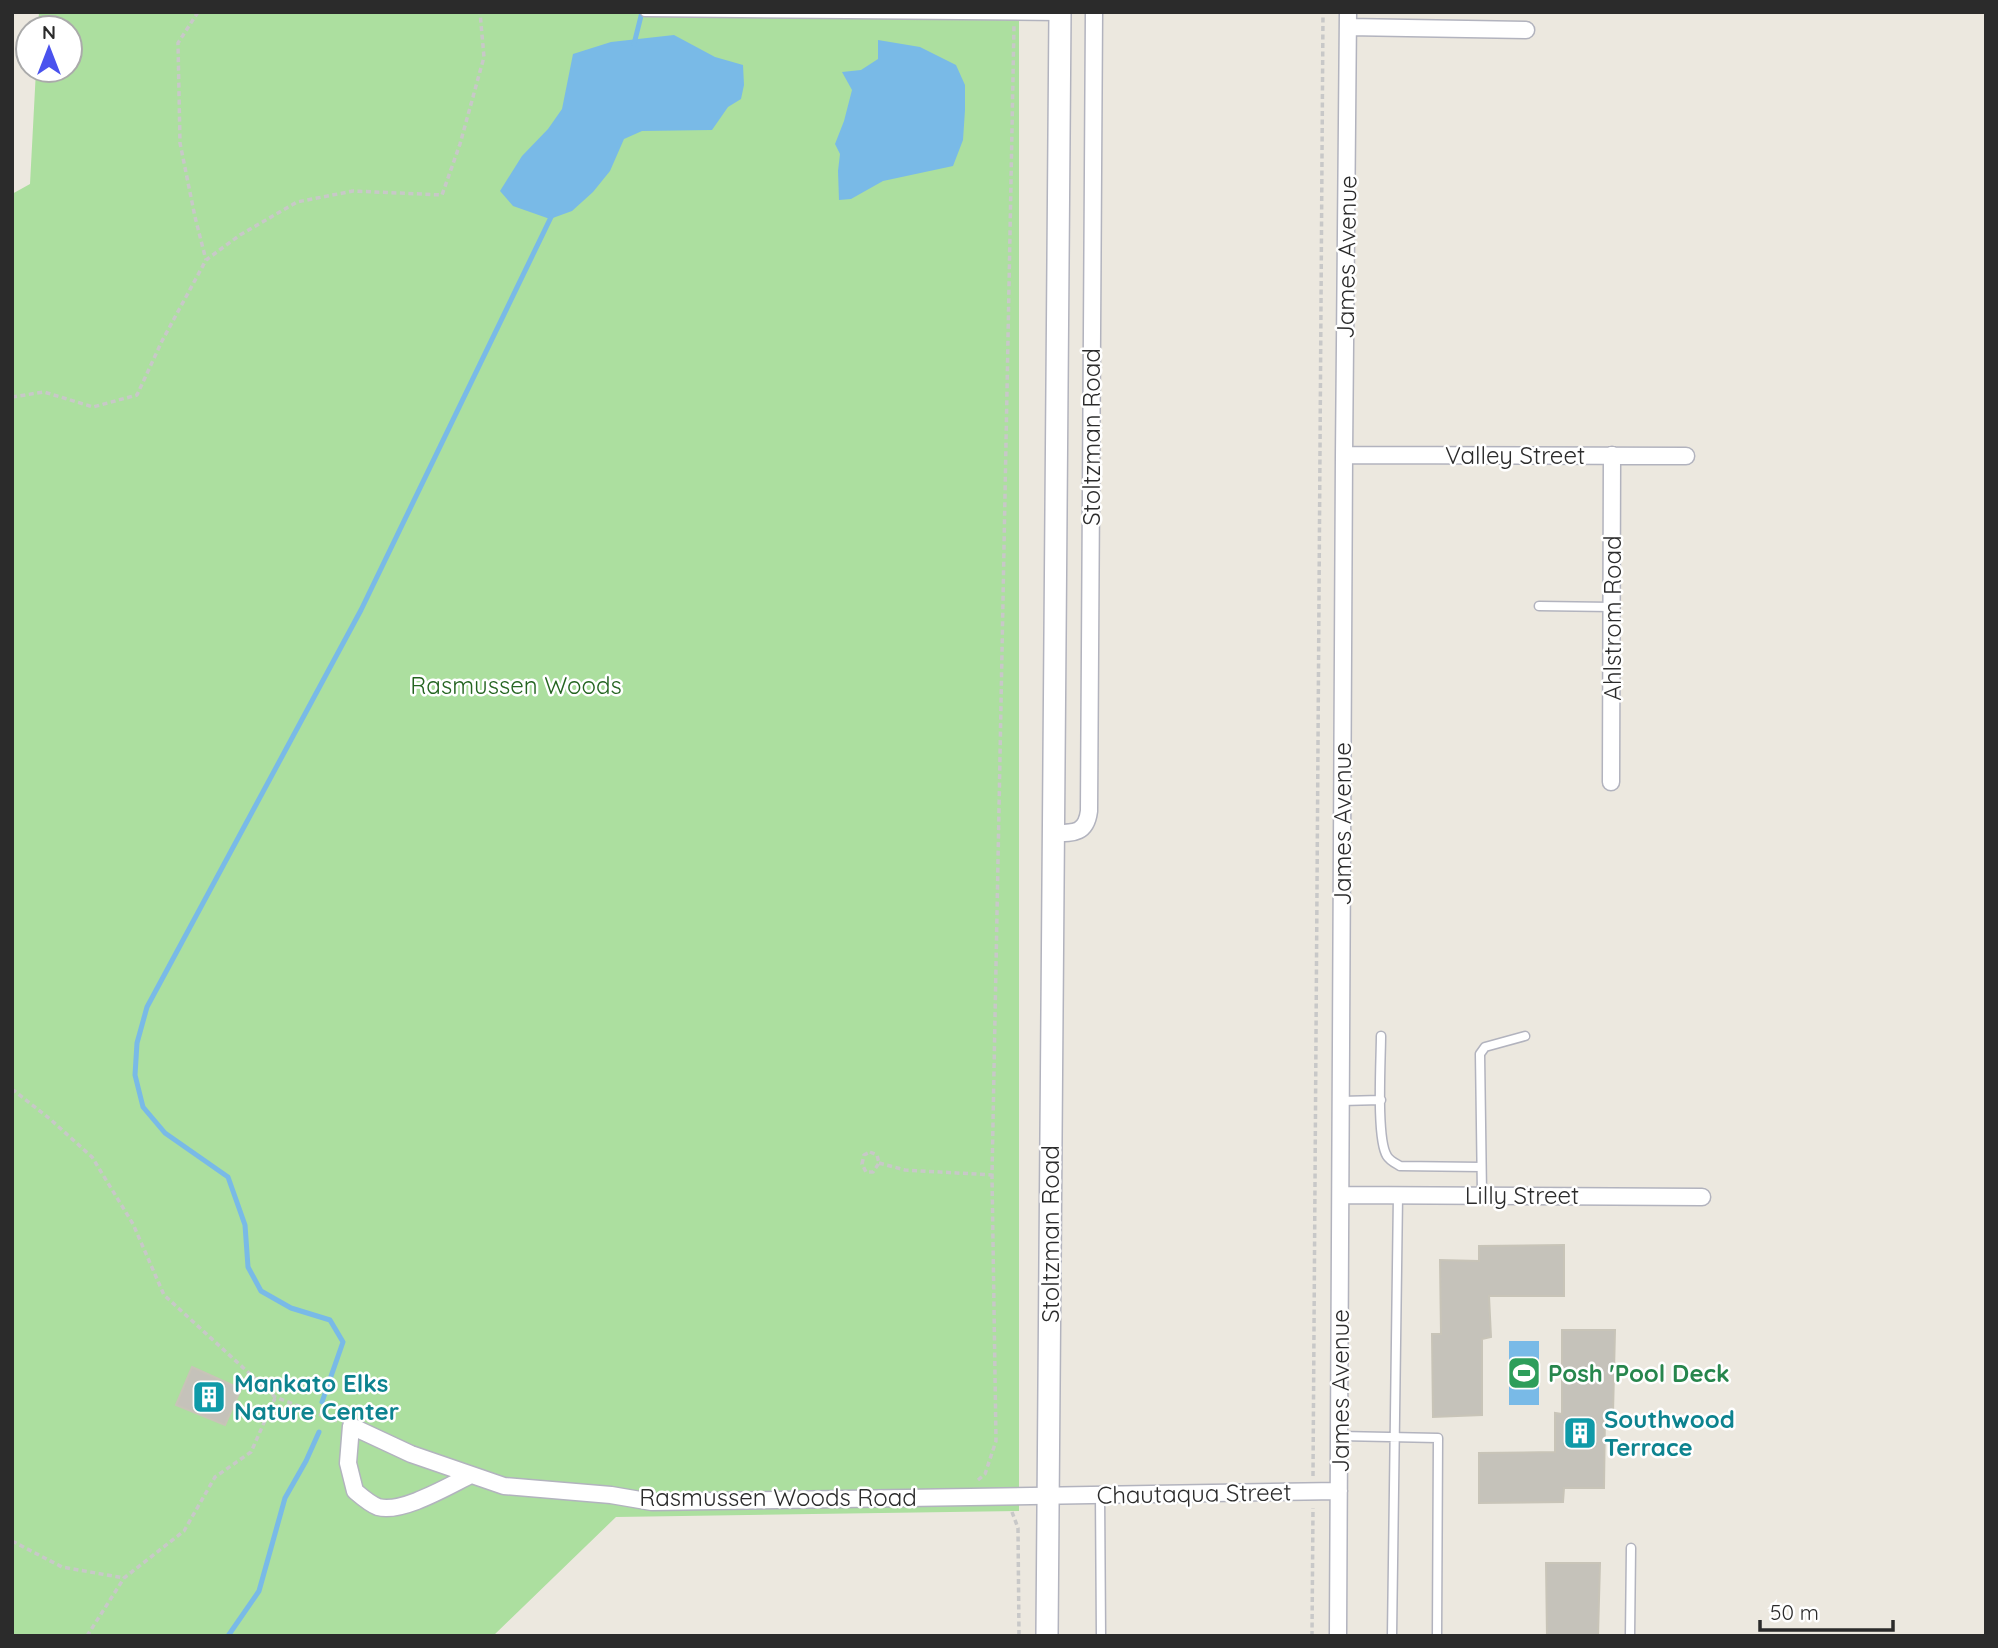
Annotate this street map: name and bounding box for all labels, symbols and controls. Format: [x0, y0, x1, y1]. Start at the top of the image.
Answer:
north arrow [14, 14, 84, 84]
text: N [42, 20, 56, 44]
street label: James Avenue [1330, 175, 1362, 339]
street label: Stoltzman Road [1076, 348, 1106, 526]
street label: Valley Street [1445, 440, 1585, 470]
street label: Ahlstrom Road [1597, 535, 1627, 701]
park label: Rasmussen Woods [410, 670, 622, 700]
street label: James Avenue [1327, 742, 1357, 906]
street label: Stoltzman Road [1035, 1145, 1065, 1323]
street label: Lilly Street [1465, 1180, 1579, 1210]
street label: James Avenue [1325, 1309, 1355, 1473]
sports icon: Posh 'Pool Deck [1505, 1354, 1543, 1392]
place label: Posh 'Pool Deck [1548, 1358, 1730, 1388]
place label: Mankato Elks Nature Center [234, 1368, 399, 1426]
building icon: Mankato Elks Nature Center [190, 1378, 228, 1416]
place label: Southwood Terrace [1604, 1404, 1735, 1462]
building icon: Southwood Terrace [1561, 1414, 1599, 1452]
street label: Chautaqua Street [1096, 1476, 1292, 1510]
street label: Rasmussen Woods Road [639, 1482, 917, 1512]
scale bar [1760, 1588, 1893, 1632]
text: 50 m [1770, 1599, 1819, 1625]

